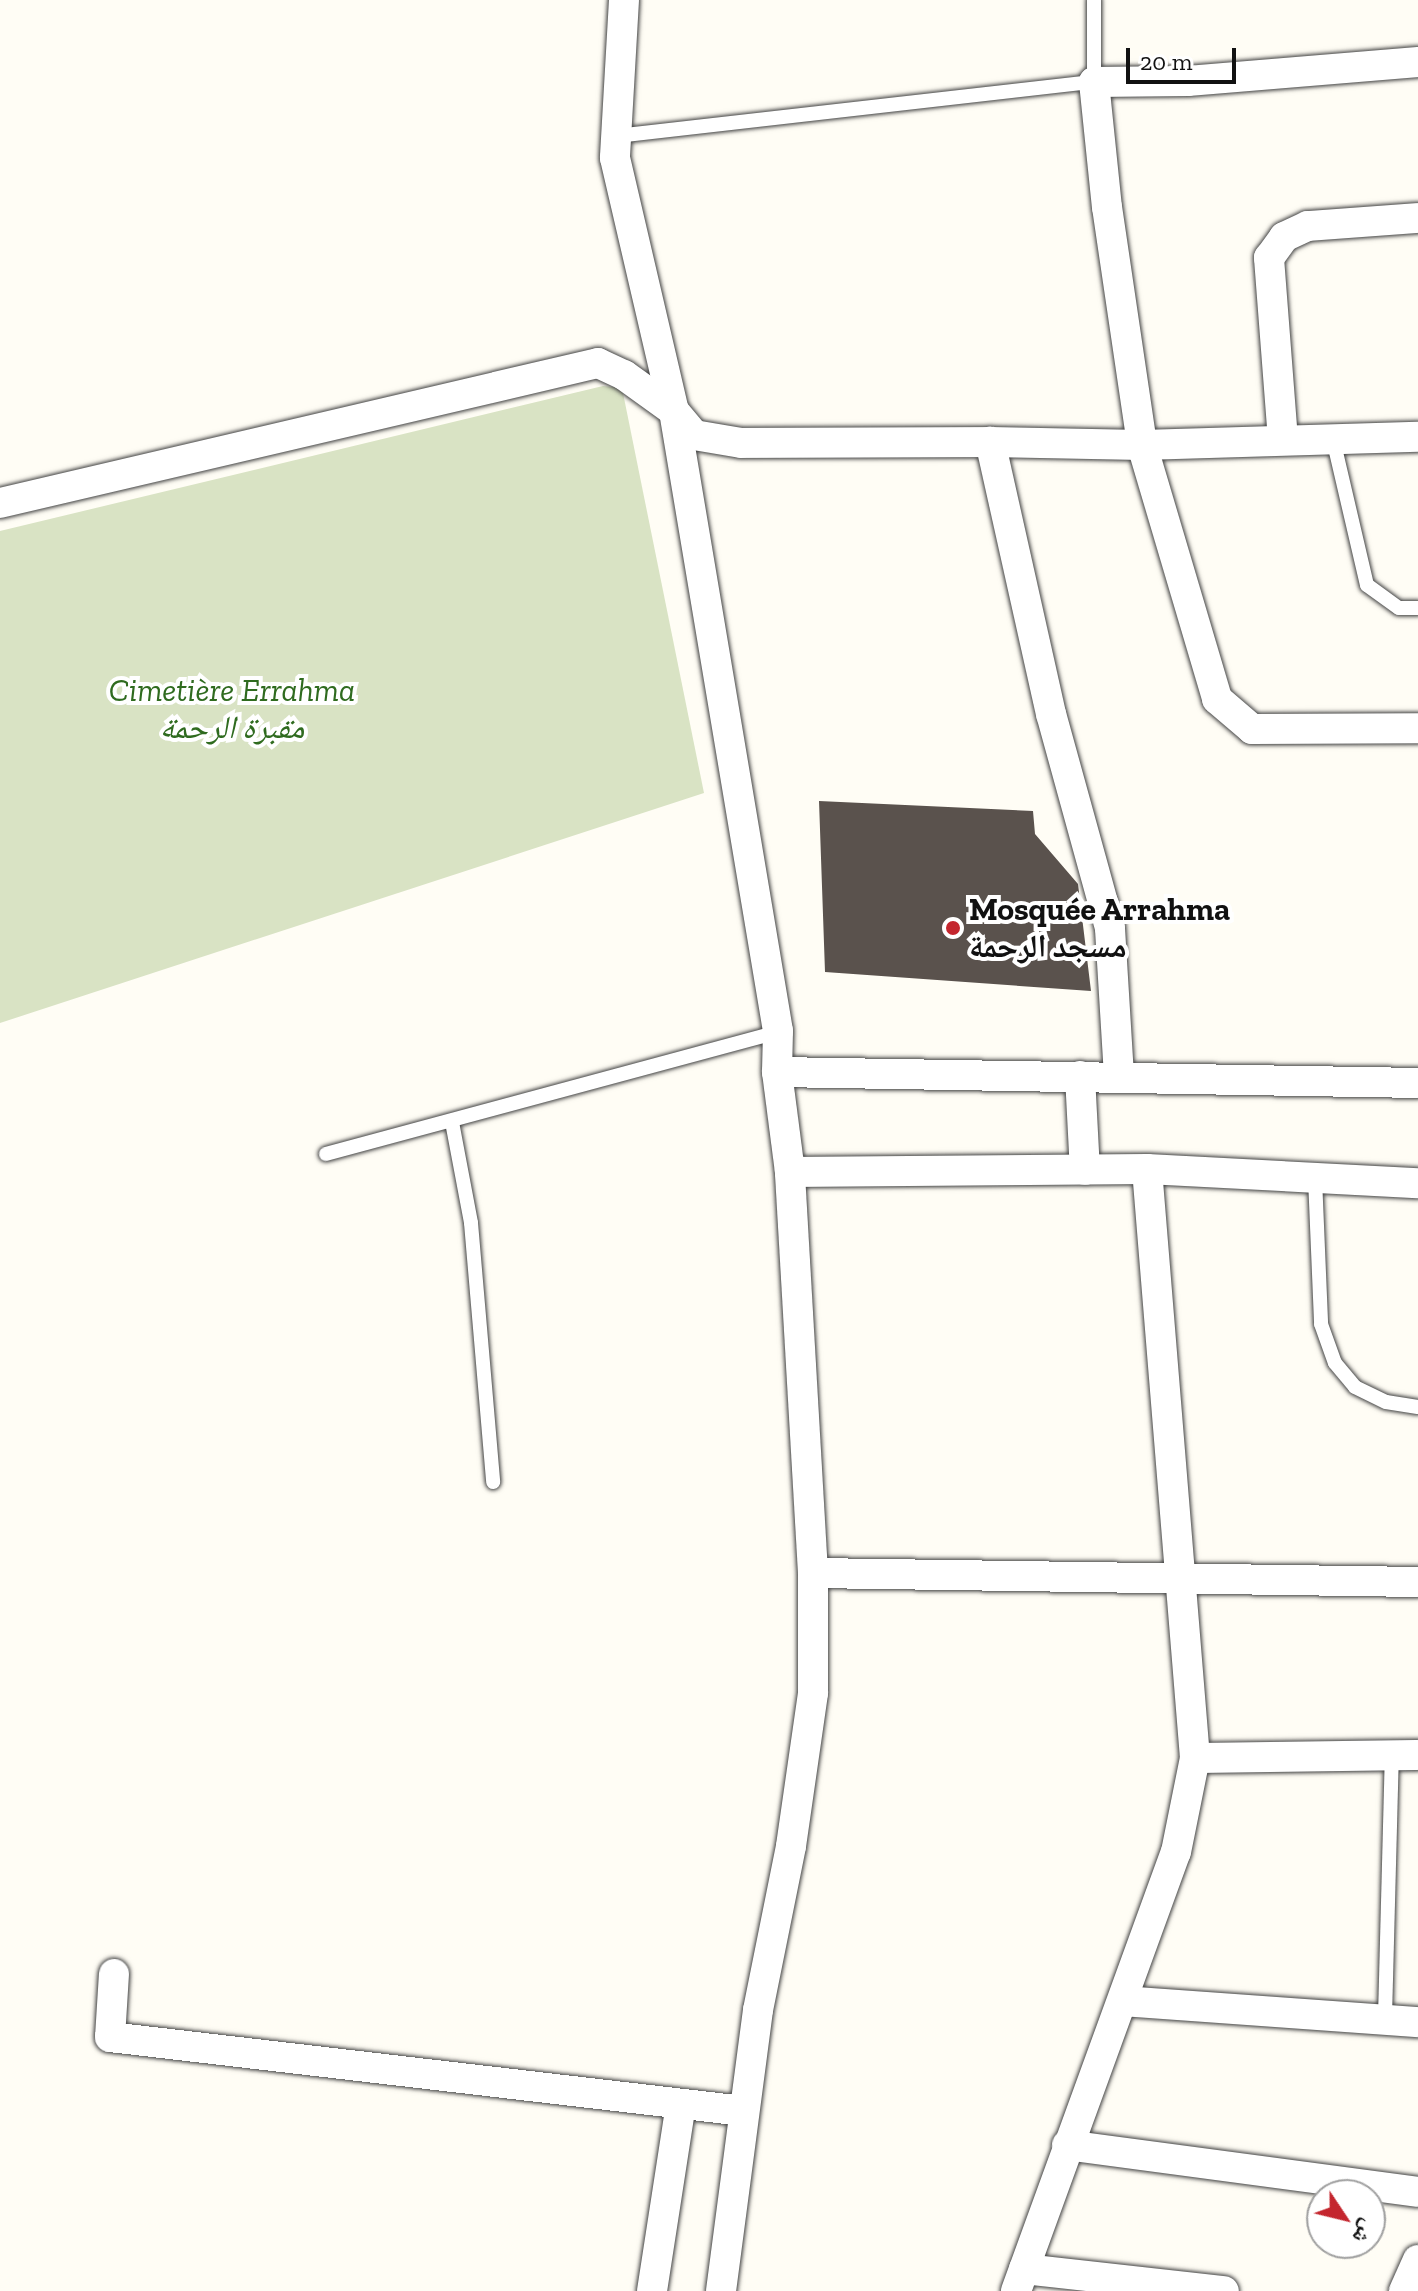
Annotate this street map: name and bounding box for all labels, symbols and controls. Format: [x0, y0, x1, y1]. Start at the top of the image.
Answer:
scale bar [1130, 32, 1240, 82]
text: 20 m [1140, 47, 1192, 76]
park label: Cimetière Errahma مقبرة الرحمة [109, 672, 355, 747]
place label: Mosquée Arrahma مسجد الرحمة [969, 891, 1231, 966]
marker: Mosquée Arrahma مسجد الرحمة [944, 919, 962, 937]
north arrow [1306, 2179, 1386, 2259]
text: ش [1347, 2215, 1382, 2249]

